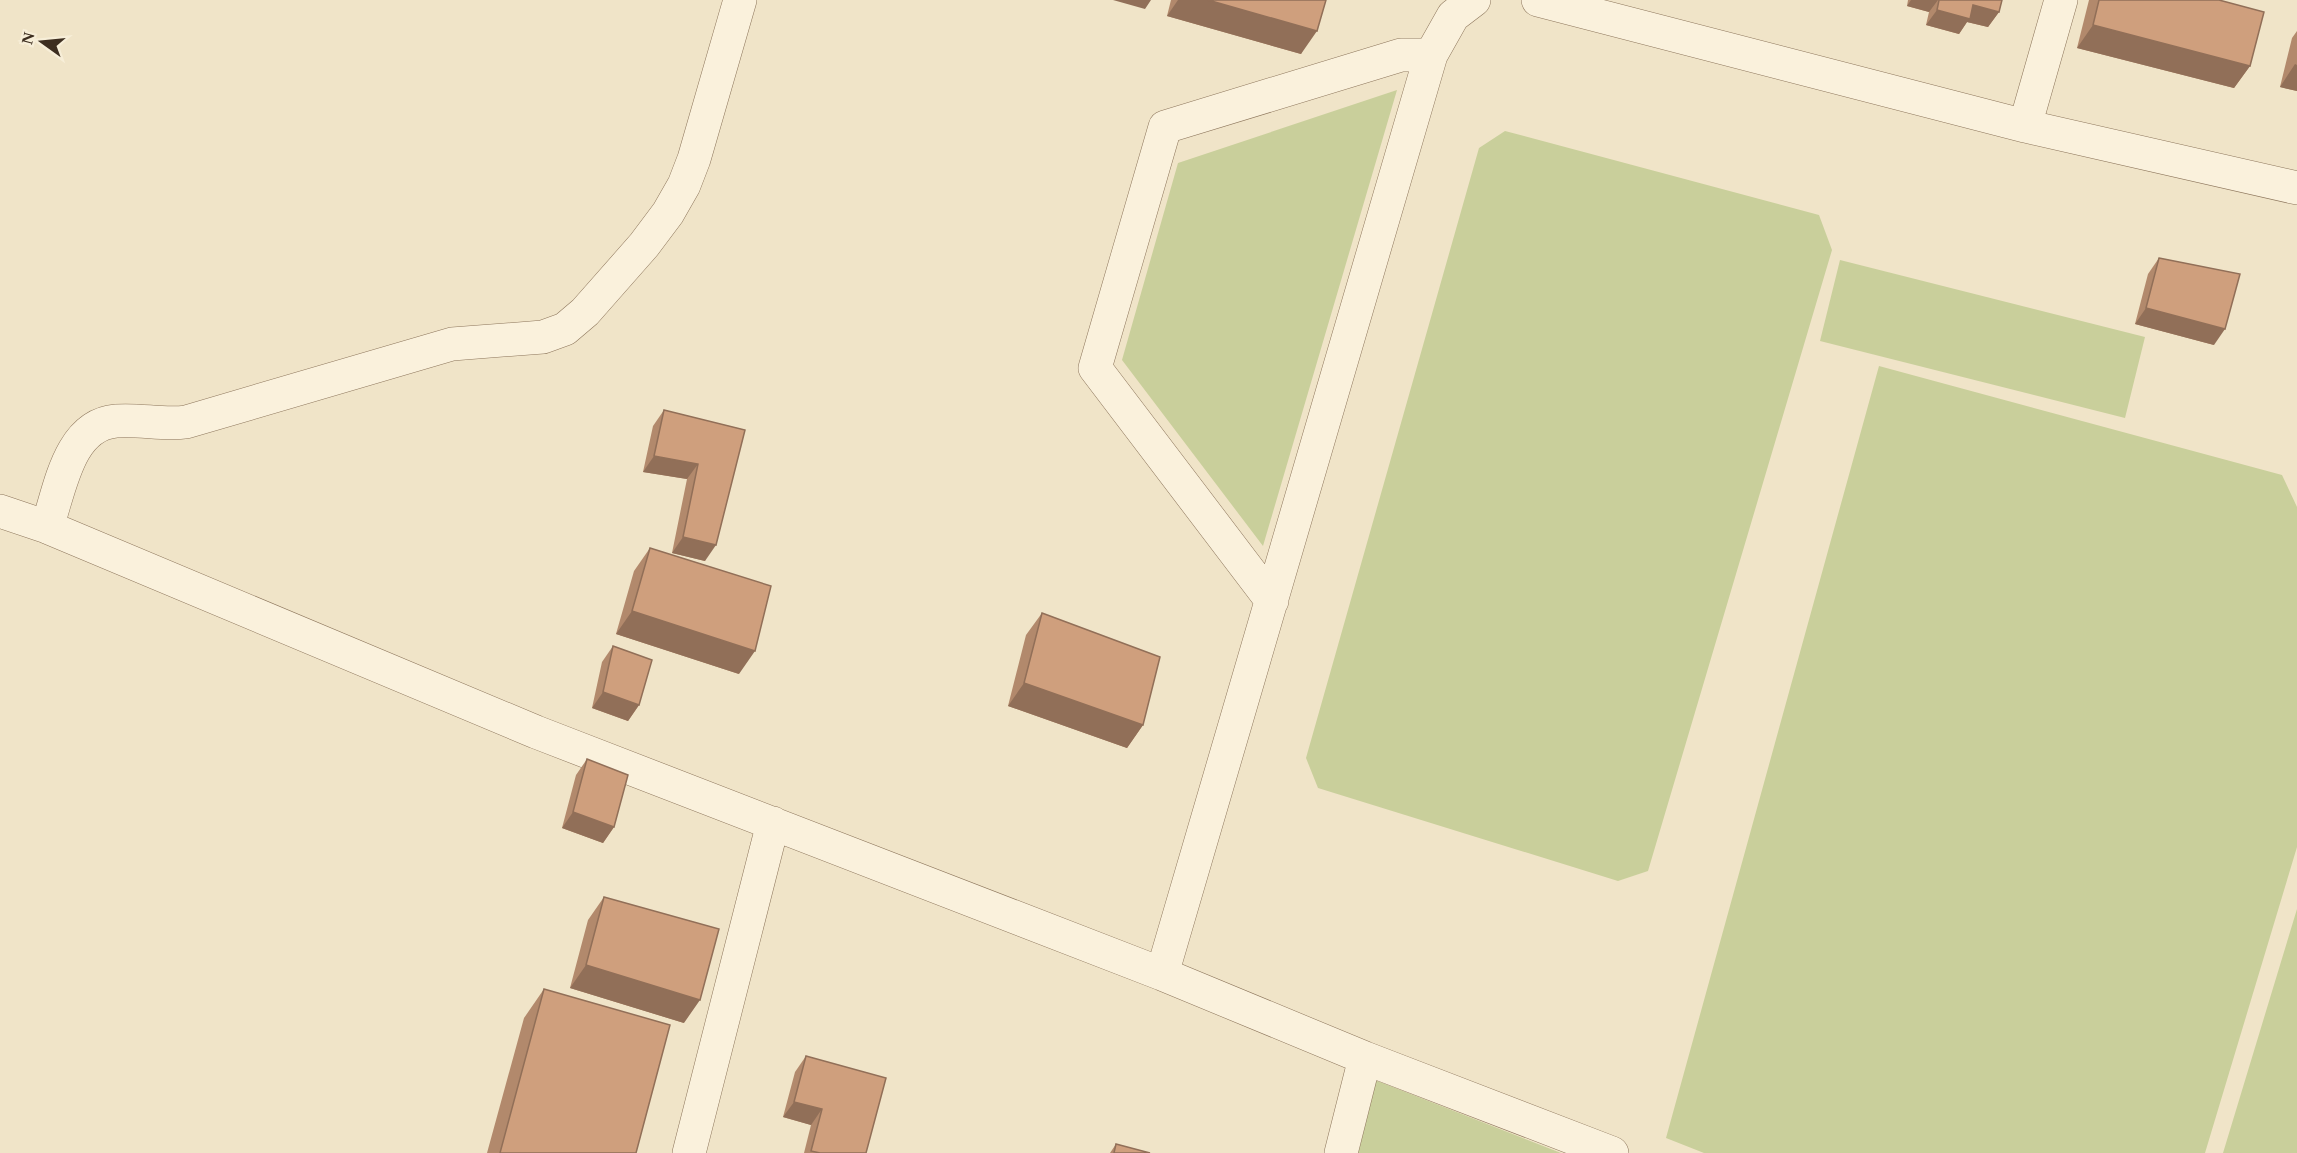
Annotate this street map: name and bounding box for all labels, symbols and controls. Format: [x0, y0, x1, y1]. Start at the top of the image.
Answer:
north arrow [12, 12, 72, 72]
text: N [18, 30, 38, 46]

